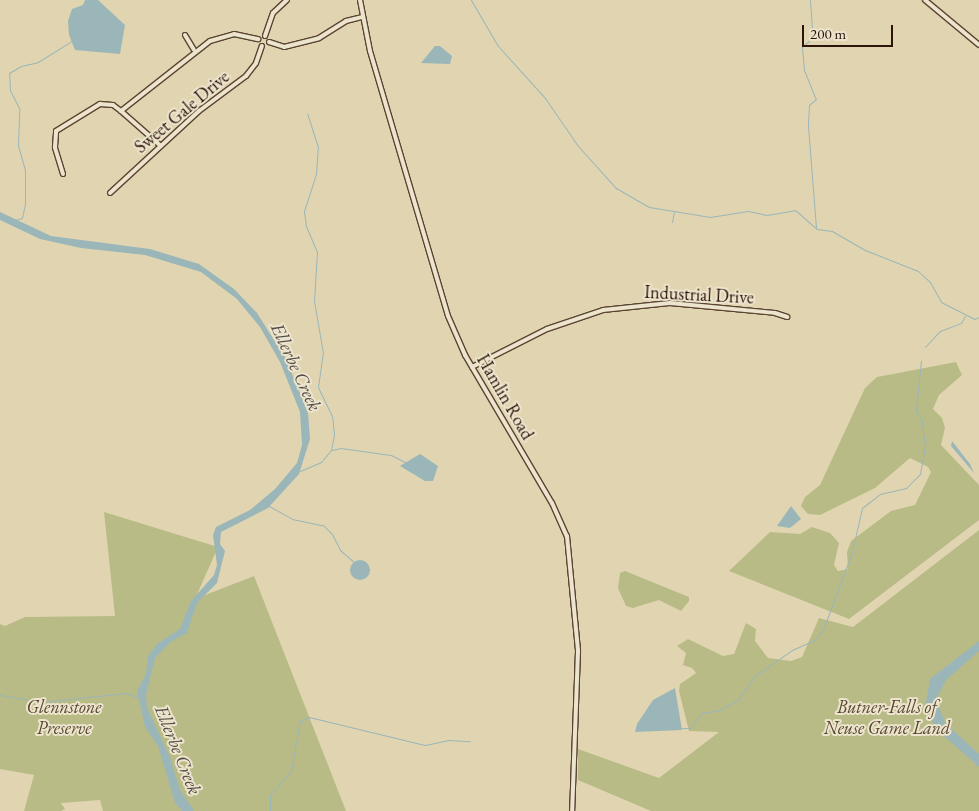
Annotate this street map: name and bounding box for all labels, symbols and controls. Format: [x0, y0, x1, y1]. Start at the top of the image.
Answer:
scale bar [804, 15, 895, 47]
text: 200 m [810, 24, 846, 43]
street label: Sweet Gale Drive [130, 66, 234, 158]
street label: Industrial Drive [644, 281, 754, 309]
water label: Ellerbe Creek [266, 319, 326, 415]
street label: Hamlin Road [472, 350, 538, 444]
park label: Glennstone Preserve [27, 697, 101, 740]
park label: Butner-Falls of Neuse Game Land [824, 697, 950, 740]
water label: Ellerbe Creek [150, 702, 206, 798]

